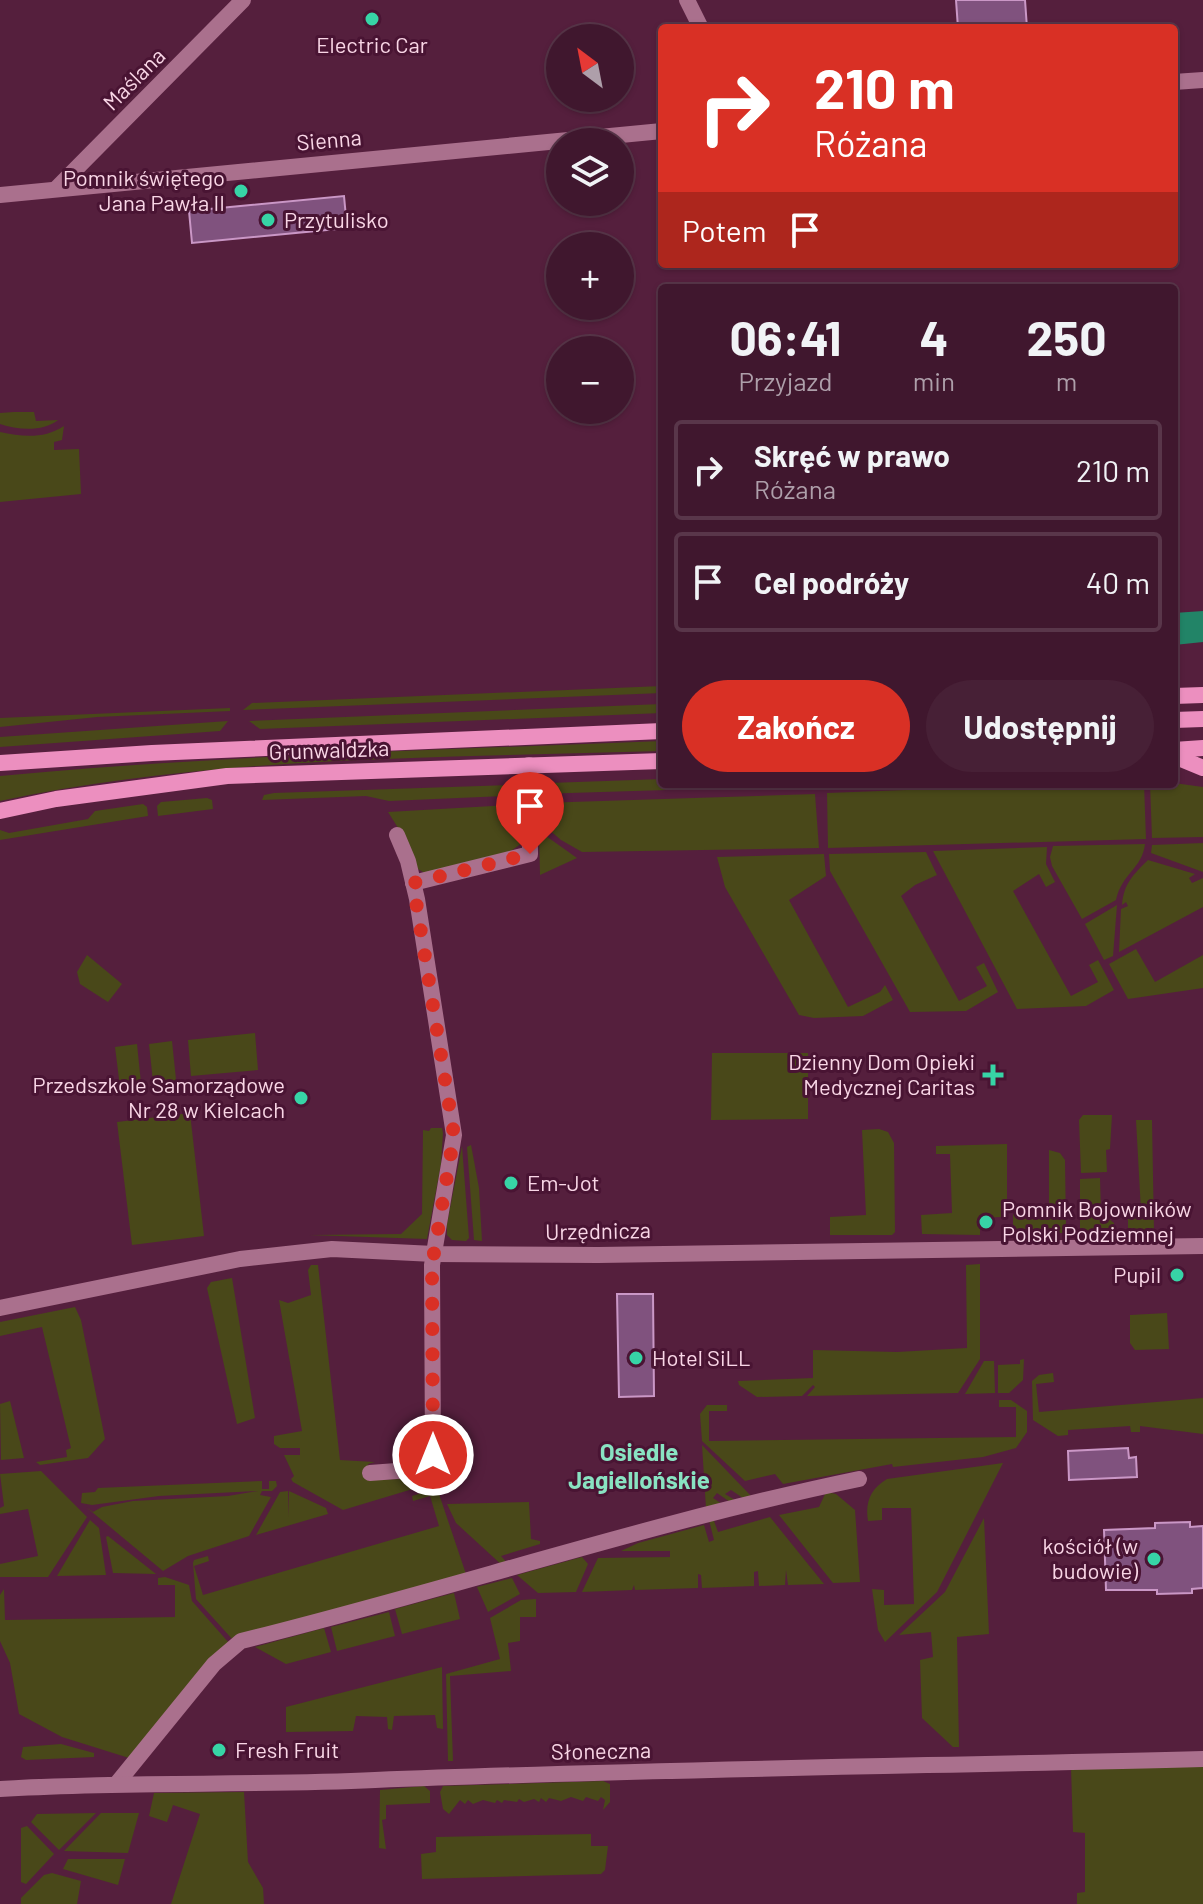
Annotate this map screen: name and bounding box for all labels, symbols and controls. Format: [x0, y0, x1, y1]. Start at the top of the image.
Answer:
marker: Electric Car [363, 10, 381, 28]
north arrow [546, 24, 634, 112]
map controls [546, 24, 634, 424]
place label: Electric Car [316, 31, 428, 57]
street label: Maślana [97, 42, 170, 115]
text: 210 m [814, 53, 955, 120]
icon: right [682, 56, 786, 160]
text: Różana [814, 121, 927, 164]
street label: Sienna [295, 123, 363, 155]
button: layers [546, 128, 634, 216]
place label: Pomnik świętego Jana Pawła II [63, 164, 225, 215]
marker: Pomnik świętego Jana Pawła II [232, 182, 250, 200]
place label: Przytulisko [284, 206, 389, 232]
icon: arrive [783, 208, 827, 252]
marker: Przytulisko [259, 211, 277, 229]
text: Potem [682, 212, 767, 248]
button: + [546, 232, 634, 320]
text: 06:41 [729, 308, 841, 366]
text: 4 [919, 308, 948, 366]
text: 250 [1026, 308, 1107, 366]
button: − [546, 336, 634, 424]
text: Przyjazd [738, 365, 832, 396]
text: min [913, 365, 955, 396]
text: m [1056, 365, 1077, 396]
text: Skręć w prawo [754, 437, 950, 473]
icon: right [686, 448, 730, 492]
text: 210 m [1076, 452, 1150, 488]
text: Różana [754, 473, 836, 504]
icon: arrive [686, 560, 730, 604]
text: Cel podróży [754, 564, 909, 600]
text: 40 m [1086, 564, 1150, 600]
button: Zakończ [682, 680, 910, 772]
button: Udostępnij [926, 680, 1154, 772]
street label: Grunwaldzka [268, 734, 390, 764]
pin [496, 772, 564, 854]
icon: arrive [508, 784, 552, 828]
place label: Dzienny Dom Opieki Medycznej Caritas [788, 1048, 975, 1099]
marker: Dzienny Dom Opieki Medycznej Caritas [982, 1064, 1004, 1086]
place label: Przedszkole Samorządowe Nr 28 w Kielcach [32, 1071, 285, 1122]
marker: Przedszkole Samorządowe Nr 28 w Kielcach [292, 1089, 310, 1107]
place label: Em-Jot [527, 1169, 600, 1195]
marker: Em-Jot [502, 1174, 520, 1192]
place label: Pomnik Bojowników Polski Podziemnej [1002, 1195, 1192, 1246]
marker: Pomnik Bojowników Polski Podziemnej [977, 1213, 995, 1231]
street label: Urzędnicza [545, 1216, 651, 1244]
place label: Pupil [1113, 1261, 1161, 1287]
marker: Pupil [1168, 1266, 1186, 1284]
place label: Hotel SiLL [652, 1344, 751, 1370]
marker: Hotel SiLL [627, 1349, 645, 1367]
position arrow [391, 1413, 475, 1497]
district label: Osiedle Jagiellońskie [568, 1437, 710, 1494]
place label: kościół (w budowie) [1042, 1532, 1138, 1583]
marker: kościół (w budowie) [1145, 1550, 1163, 1568]
place label: Fresh Fruit [235, 1736, 339, 1762]
street label: Słoneczna [551, 1736, 651, 1764]
marker: Fresh Fruit [210, 1741, 228, 1759]

